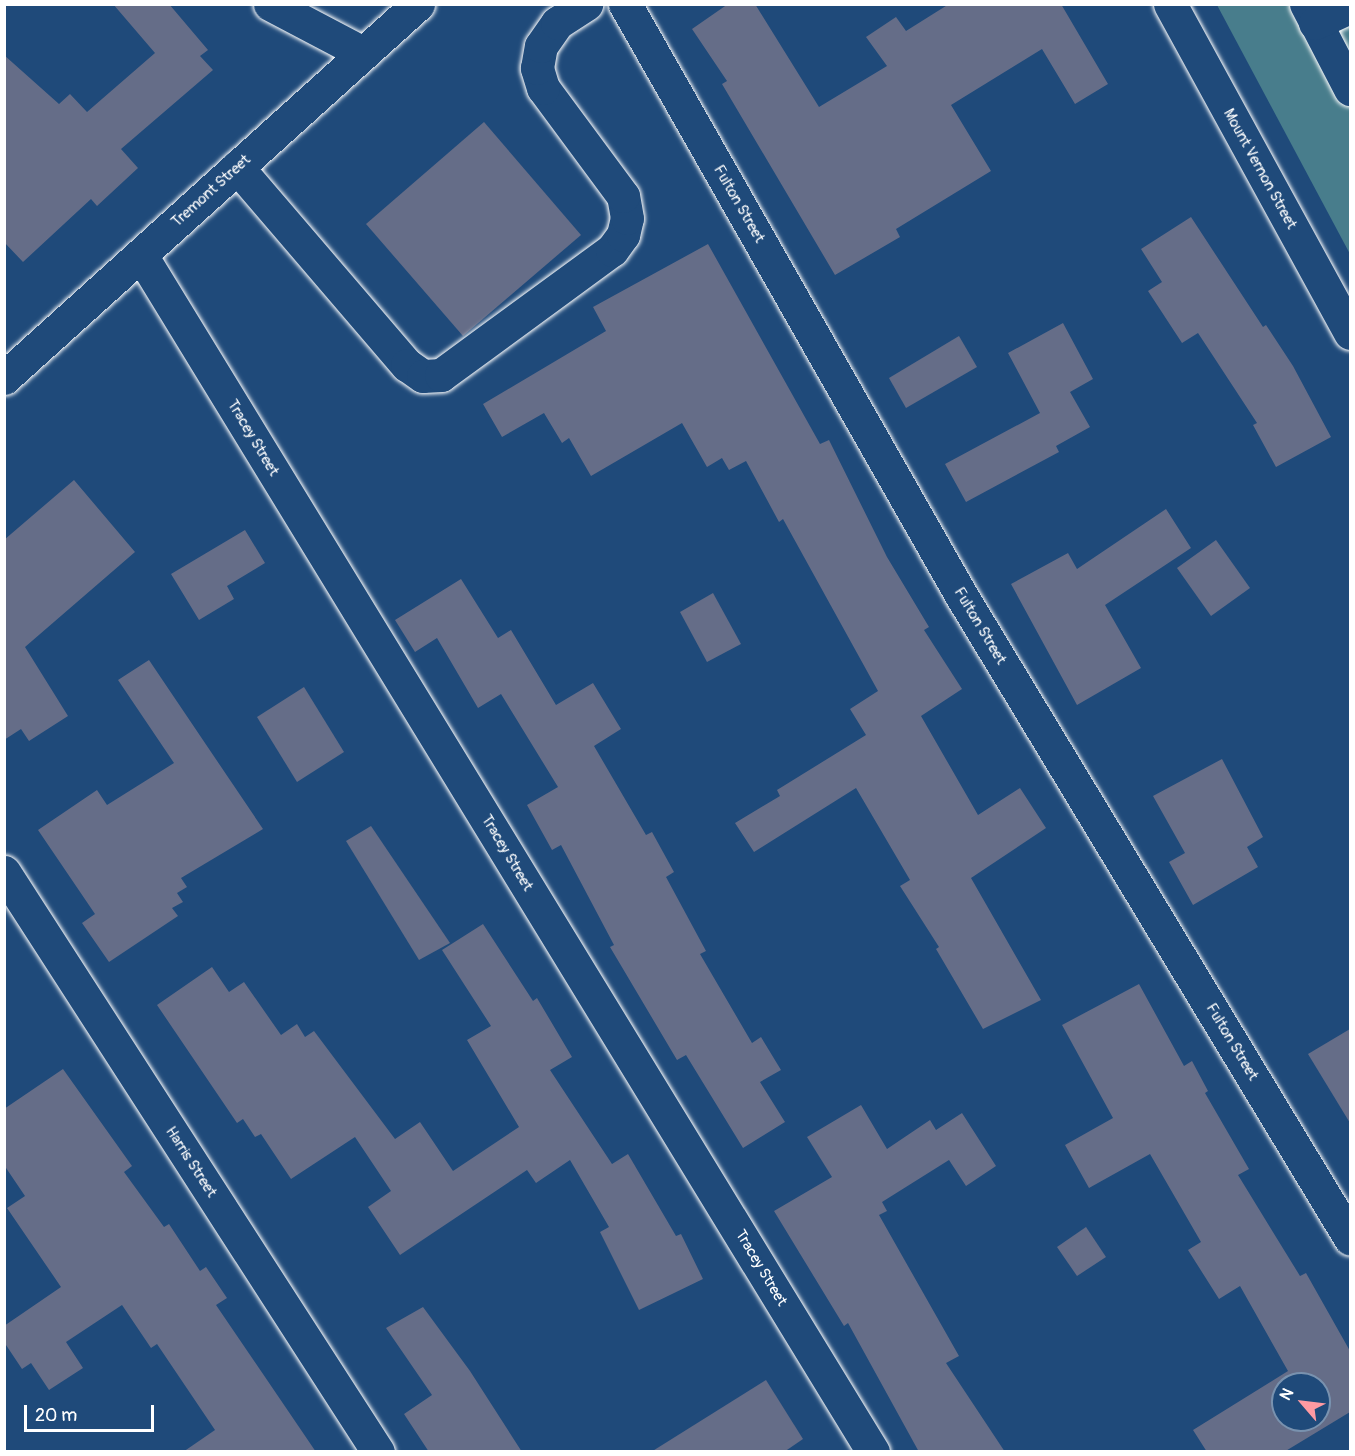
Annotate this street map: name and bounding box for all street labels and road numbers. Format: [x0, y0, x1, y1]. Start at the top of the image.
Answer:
street label: Mount Vernon Street [1219, 106, 1301, 232]
street label: Tremont Street [168, 151, 254, 231]
street label: Fulton Street [710, 162, 768, 246]
street label: Tracey Street [223, 397, 283, 479]
street label: Fulton Street [950, 584, 1010, 668]
street label: Tracey Street [477, 812, 537, 894]
street label: Fulton Street [1202, 1000, 1262, 1084]
street label: Harris Street [162, 1123, 220, 1201]
street label: Tracey Street [731, 1227, 791, 1309]

